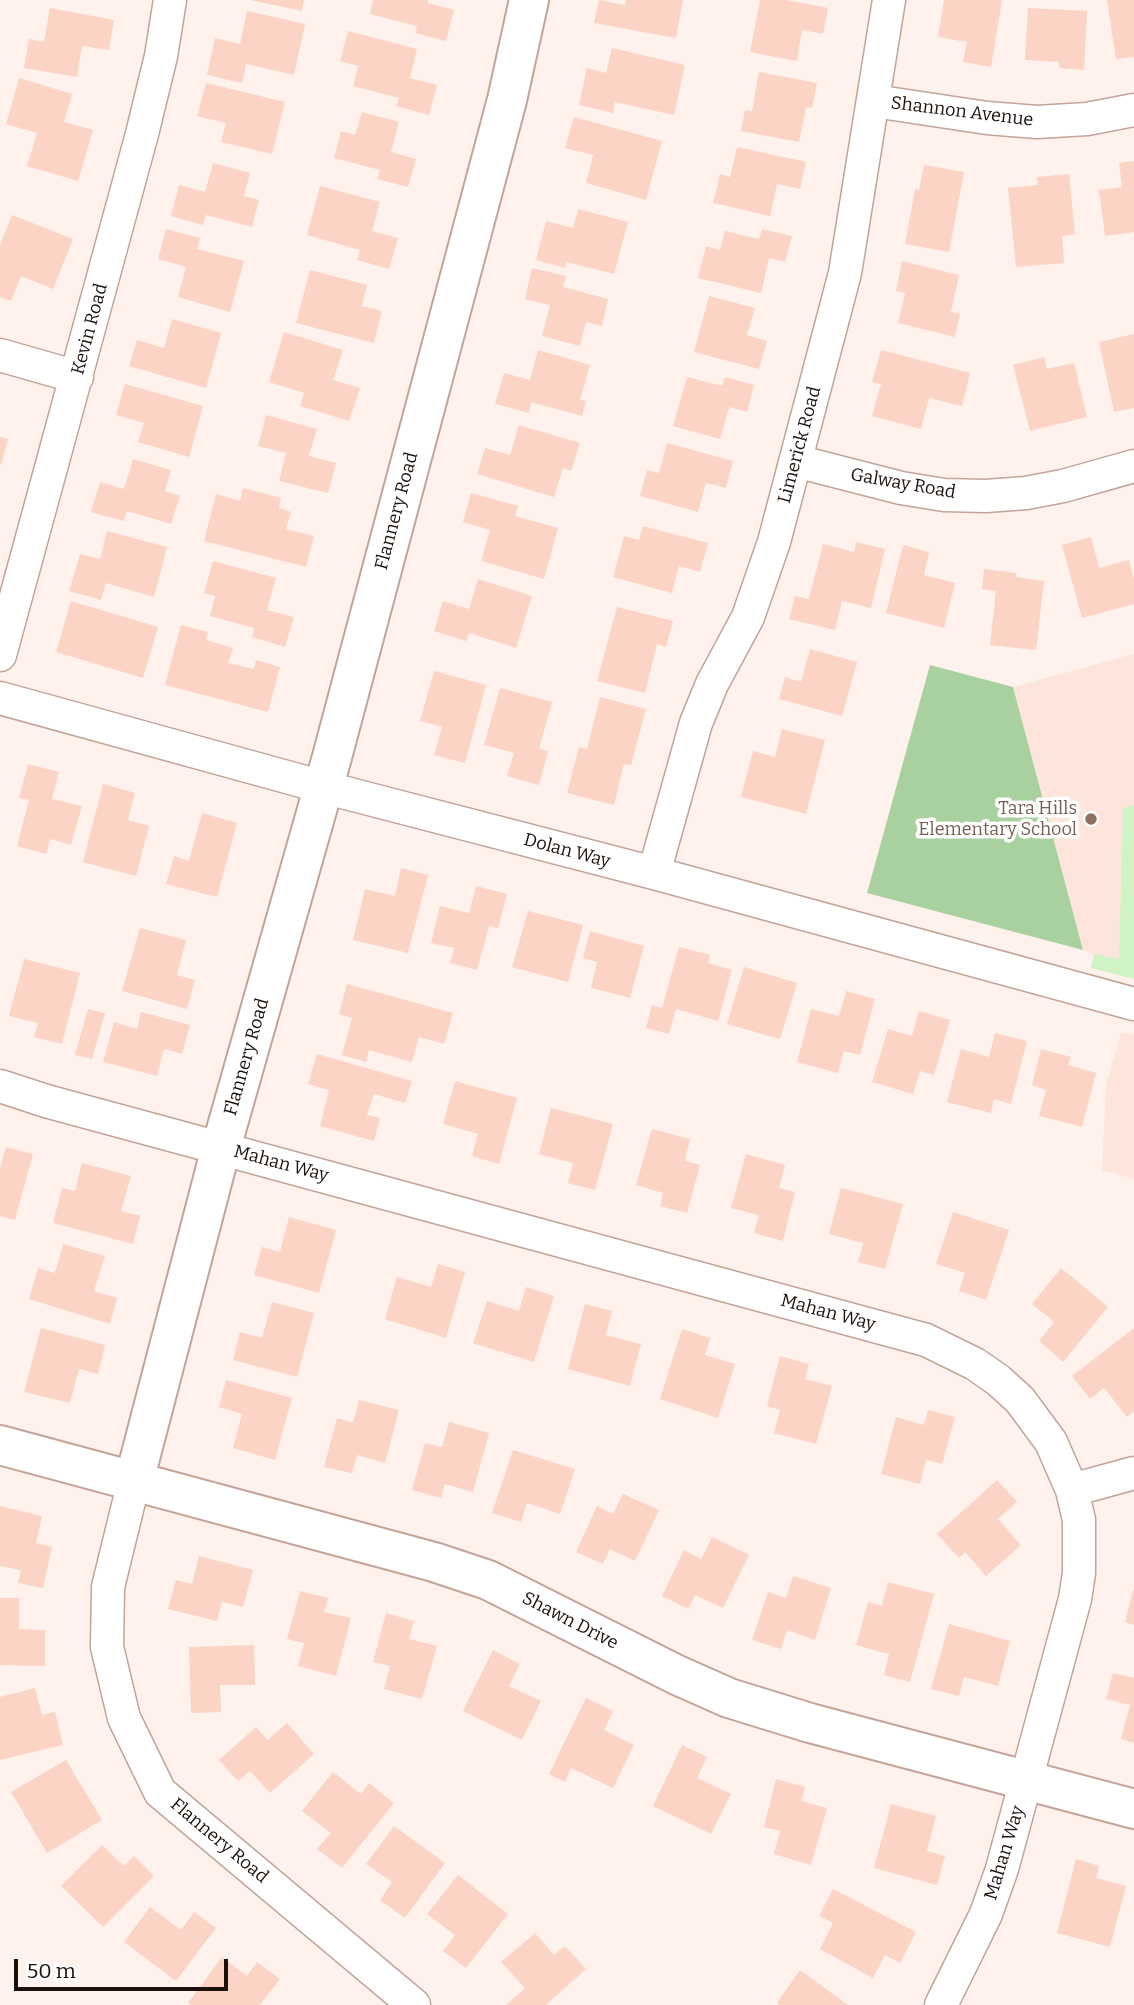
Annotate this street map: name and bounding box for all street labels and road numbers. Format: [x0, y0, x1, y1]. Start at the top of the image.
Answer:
street label: Shannon Avenue [890, 93, 1034, 131]
street label: Kevin Road [67, 281, 113, 377]
street label: Limerick Road [774, 384, 826, 506]
street label: Flannery Road [371, 450, 423, 572]
street label: Galway Road [849, 464, 957, 504]
street label: Dolan Way [521, 829, 613, 873]
street label: Flannery Road [220, 996, 274, 1118]
street label: Mahan Way [231, 1141, 331, 1187]
street label: Mahan Way [778, 1290, 878, 1336]
street label: Shawn Drive [518, 1588, 622, 1654]
street label: Flannery Road [166, 1794, 272, 1888]
street label: Mahan Way [980, 1803, 1030, 1903]

